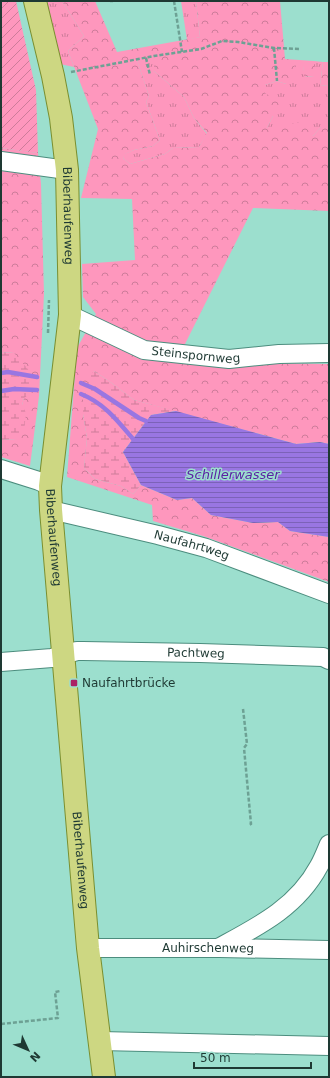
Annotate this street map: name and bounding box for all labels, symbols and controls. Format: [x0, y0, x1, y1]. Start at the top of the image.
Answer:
street label: Biberhaufenweg [60, 167, 76, 265]
street label: Steinspornweg [151, 344, 241, 366]
water label: Schillerwasser [186, 467, 281, 482]
street label: Biberhaufenweg [43, 488, 64, 587]
street label: Naufahrtweg [153, 527, 231, 563]
street label: Pachtweg [167, 645, 225, 661]
place label: Naufahrtbrücke [82, 676, 175, 690]
marker: Naufahrtbrücke [69, 678, 79, 688]
street label: Biberhaufenweg [69, 811, 92, 910]
street label: Auhirschenweg [162, 941, 254, 956]
north arrow [8, 1030, 48, 1070]
scale bar [194, 1044, 311, 1070]
text: N [27, 1049, 43, 1064]
text: 50 m [200, 1051, 231, 1065]

